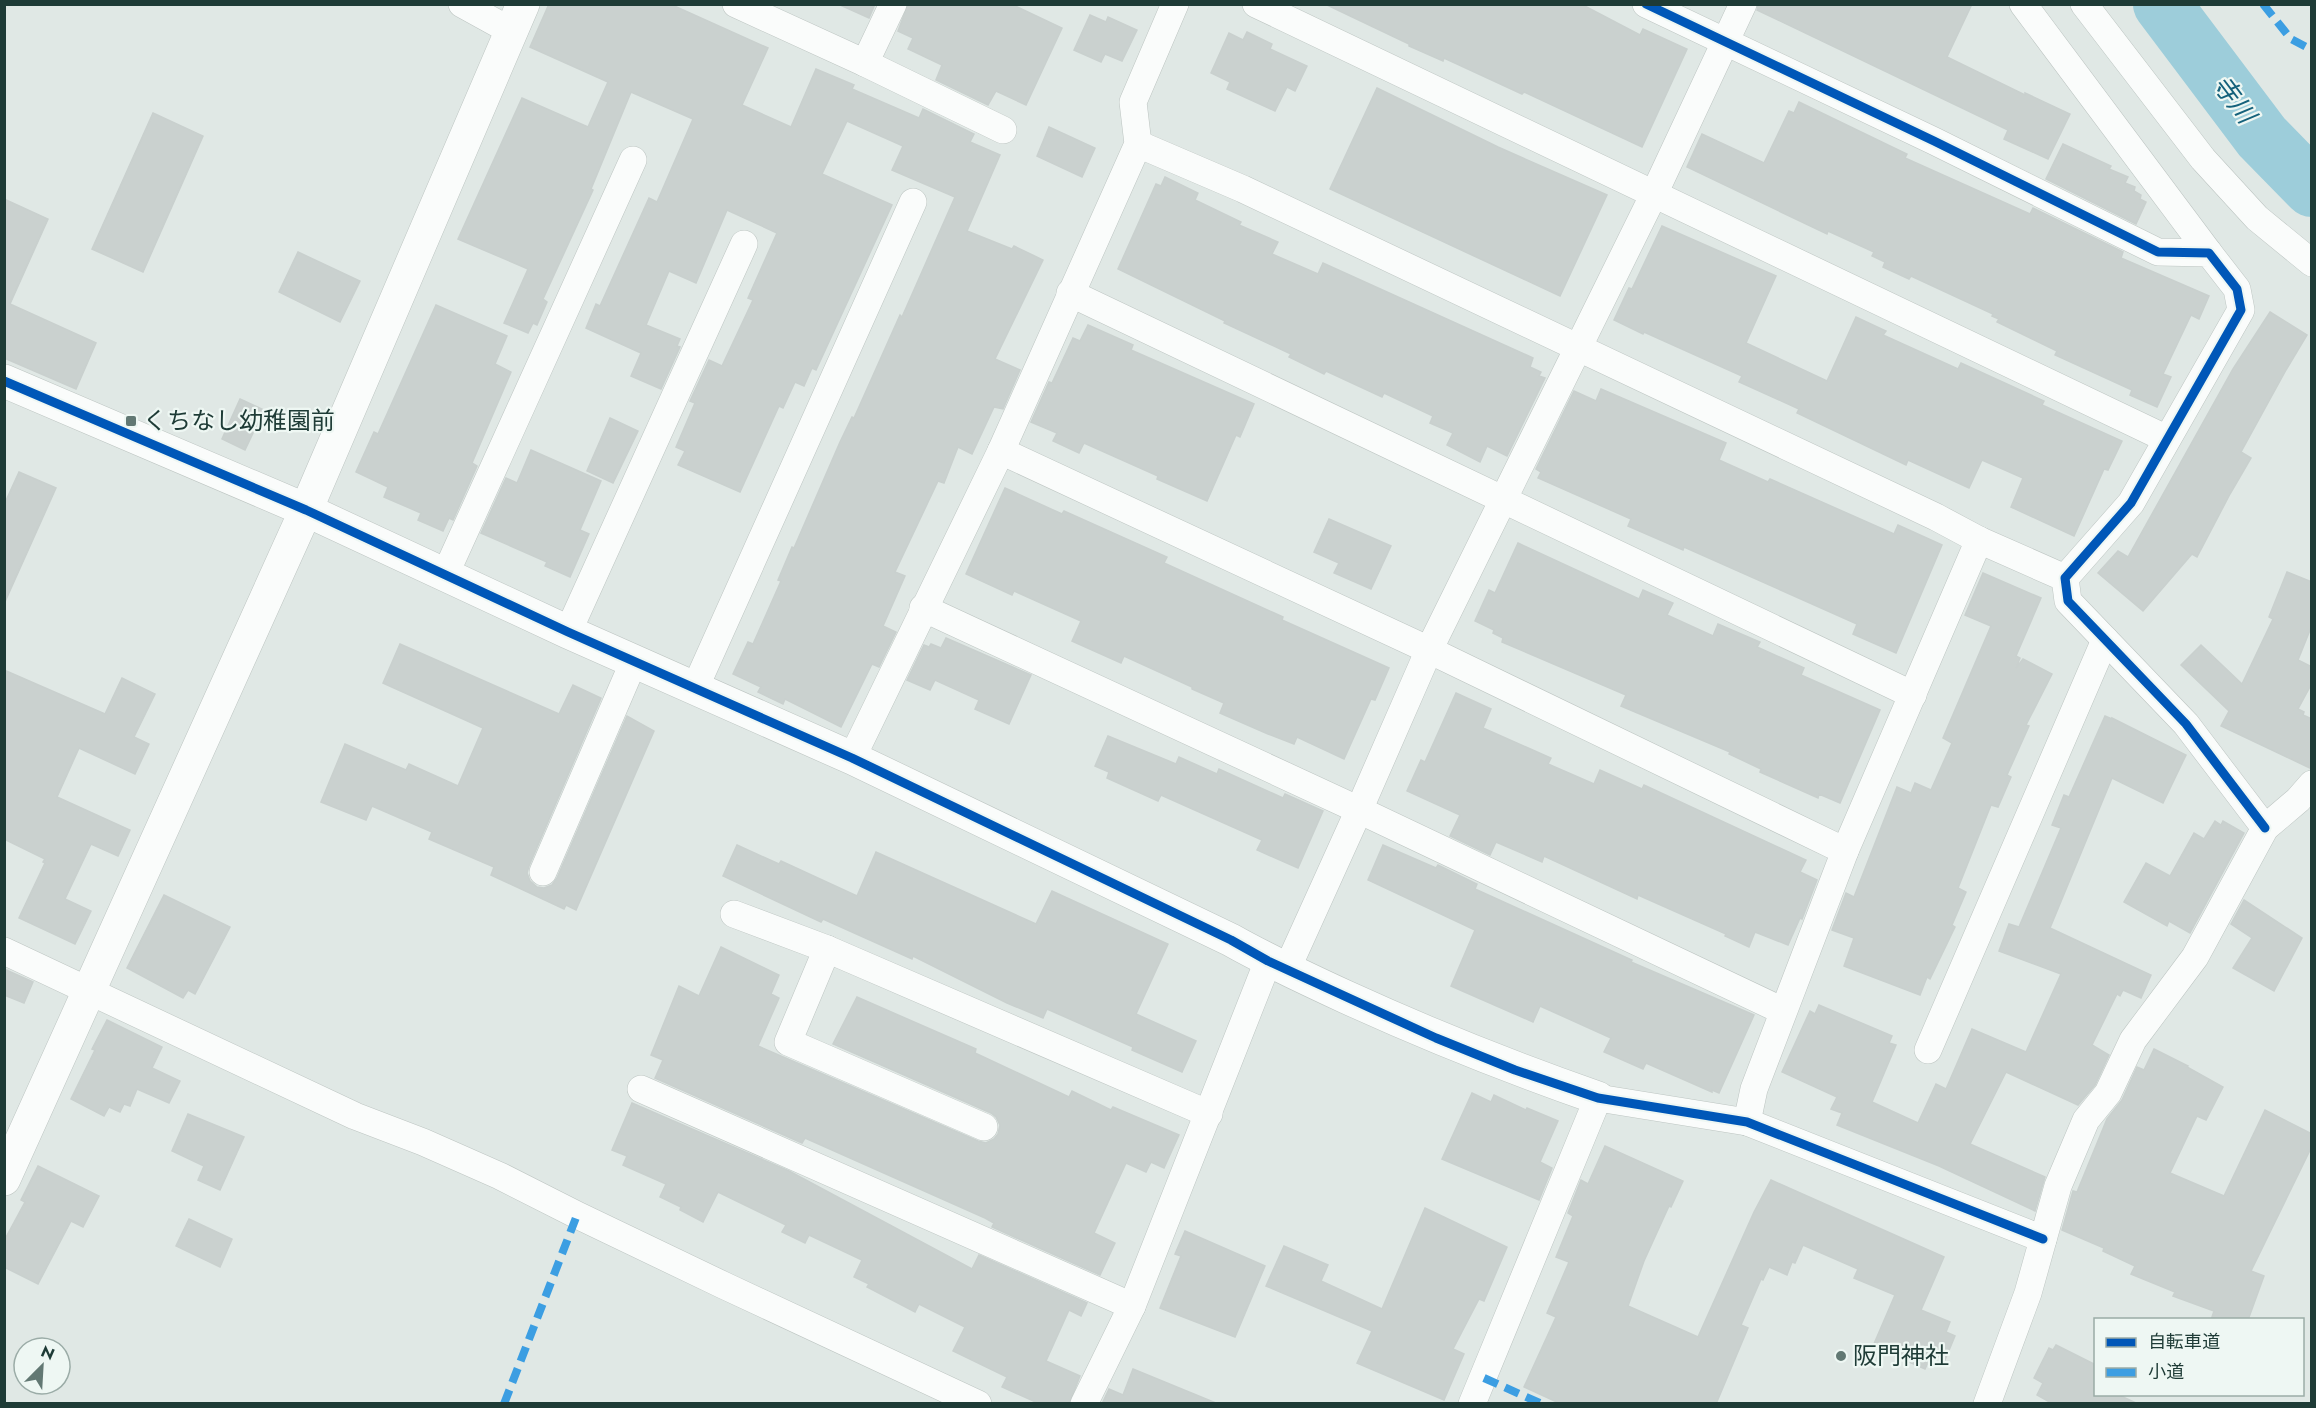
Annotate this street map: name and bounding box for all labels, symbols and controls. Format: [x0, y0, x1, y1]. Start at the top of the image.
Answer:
water label: 寺川 [2203, 67, 2267, 134]
place label: くちなし幼稚園前 [143, 403, 335, 438]
marker: くちなし幼稚園前 [124, 414, 138, 428]
legend [2094, 1318, 2304, 1396]
text: 自転車道 [2148, 1329, 2220, 1355]
north arrow [12, 1336, 72, 1396]
place label: 阪門神社 [1853, 1338, 1949, 1373]
text: N [37, 1340, 58, 1366]
marker: 阪門神社 [1834, 1349, 1848, 1363]
text: 小道 [2148, 1359, 2184, 1385]

